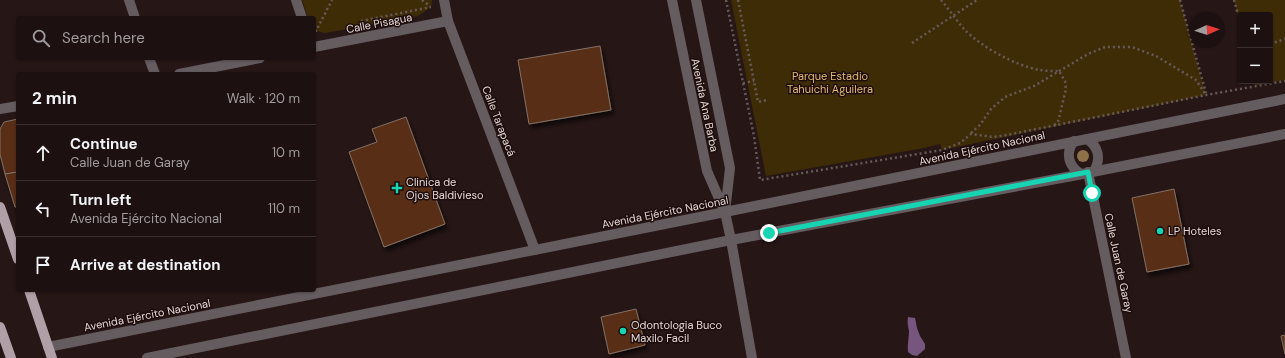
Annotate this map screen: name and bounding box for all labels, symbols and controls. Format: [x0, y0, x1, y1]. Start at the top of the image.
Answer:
street label: Calle Pisagua [345, 10, 413, 36]
north arrow [1189, 12, 1225, 48]
map controls [1237, 12, 1273, 84]
button: + [1237, 12, 1273, 48]
search box [16, 16, 316, 60]
icon: search [30, 27, 52, 49]
text: Search here [62, 28, 145, 48]
button: − [1237, 48, 1273, 84]
street label: Avenida Ana Barba [688, 57, 722, 153]
park label: Parque Estadio Tahuichi Aguilera [787, 69, 873, 96]
street label: Calle Tarapacá [479, 84, 519, 158]
text: 2 min [32, 87, 77, 109]
text: Walk · 120 m [227, 90, 300, 107]
street label: Avenida Ejército Nacional [918, 128, 1046, 168]
text: Continue [70, 134, 138, 154]
icon: ahead [32, 142, 54, 164]
text: 10 m [272, 144, 300, 161]
text: Calle Juan de Garay [70, 154, 190, 171]
place label: Clinica de Ojos Baldivieso [406, 175, 484, 202]
marker: Clinica de Ojos Baldivieso [391, 182, 403, 194]
route start [1083, 184, 1101, 202]
text: Turn left [70, 190, 131, 210]
street label: Avenida Ejército Nacional [601, 193, 729, 231]
icon: left [32, 198, 54, 220]
text: 110 m [268, 200, 300, 217]
text: Avenida Ejército Nacional [70, 210, 222, 227]
street label: Calle Juan de Garay [1102, 212, 1136, 314]
route end [760, 224, 778, 242]
place label: LP Hoteles [1168, 224, 1222, 238]
marker: LP Hoteles [1155, 226, 1165, 236]
icon: arrive [32, 254, 54, 276]
text: Arrive at destination [70, 255, 221, 275]
street label: Avenida Ejército Nacional [83, 296, 211, 334]
place label: Odontologia Buco Maxilo Facil [631, 318, 722, 345]
marker: Odontologia Buco Maxilo Facil [618, 326, 628, 336]

